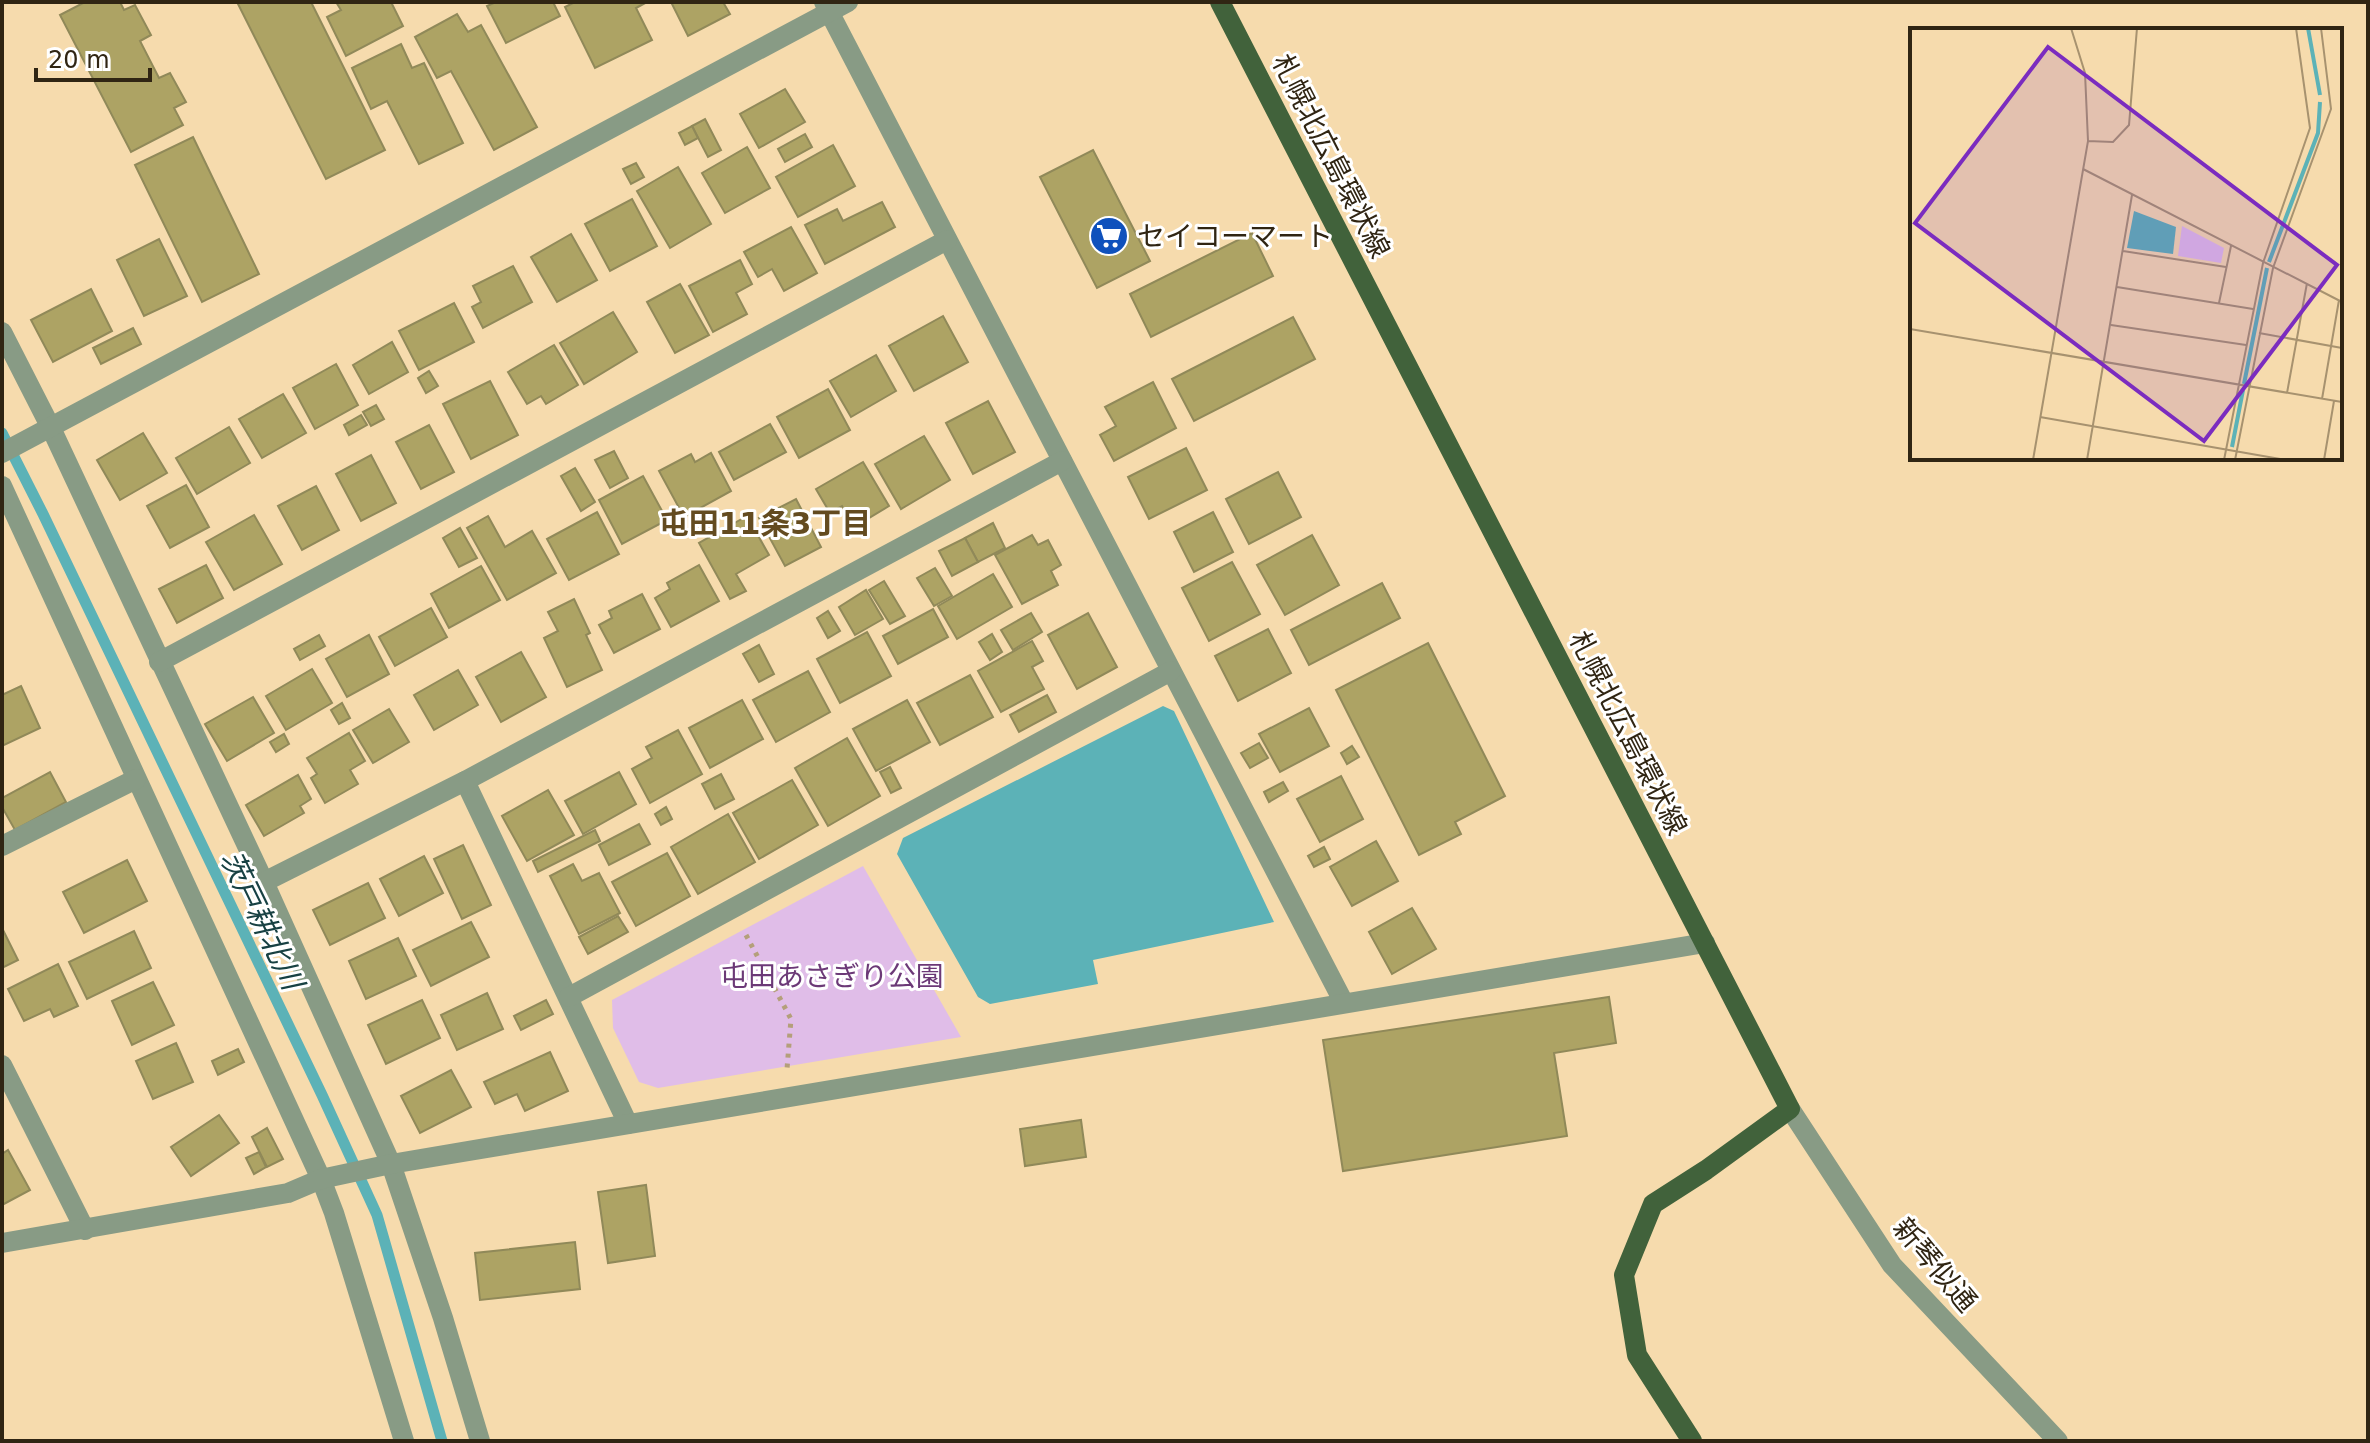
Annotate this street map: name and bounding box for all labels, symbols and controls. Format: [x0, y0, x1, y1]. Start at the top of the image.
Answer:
inset map [1910, 28, 2342, 460]
scale bar [36, 32, 150, 82]
text: 20 m [48, 46, 110, 74]
street label: 札幌北広島環状線 [1265, 49, 1397, 263]
supermarket icon: セイコーマート [1088, 215, 1130, 257]
place label: セイコーマート [1137, 220, 1333, 253]
district label: 屯田11条3丁目 [659, 506, 871, 541]
street label: 札幌北広島環状線 [1562, 626, 1694, 840]
water label: 茨戸耕北川 [213, 845, 312, 998]
park label: 屯田あさぎり公園 [720, 960, 944, 993]
street label: 新琴似通 [1886, 1211, 1984, 1319]

